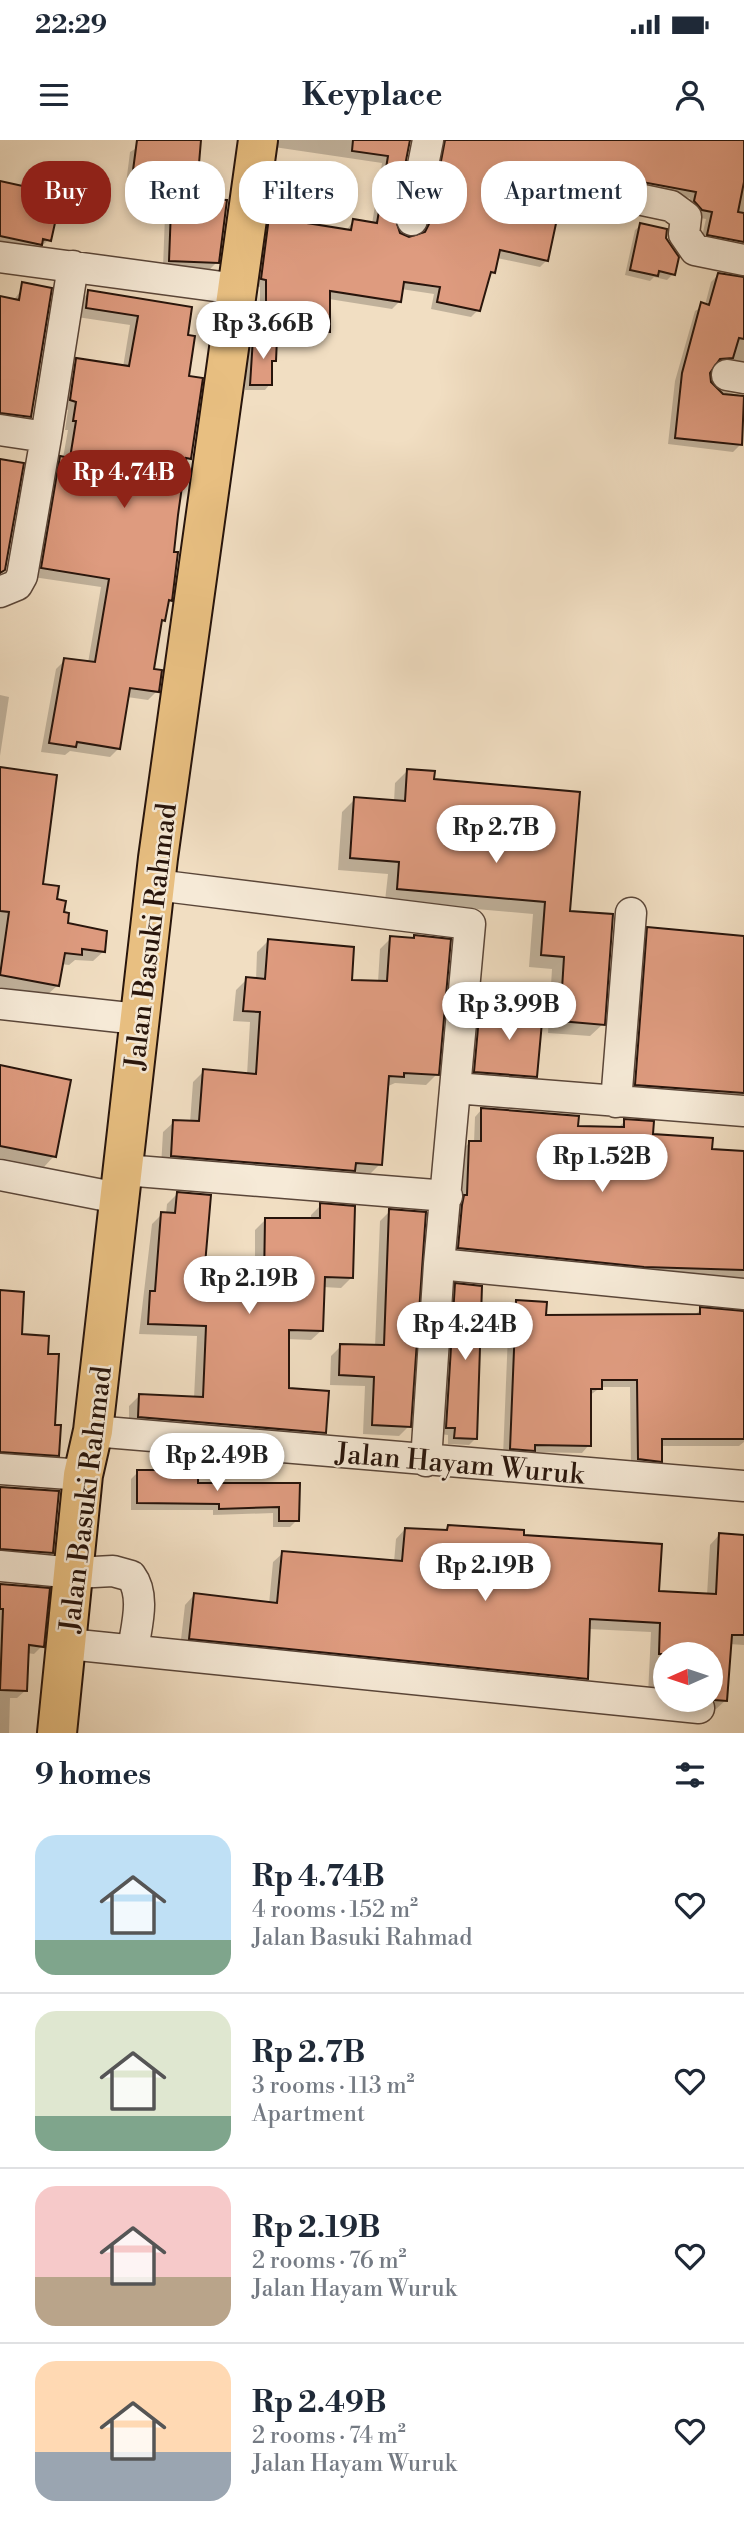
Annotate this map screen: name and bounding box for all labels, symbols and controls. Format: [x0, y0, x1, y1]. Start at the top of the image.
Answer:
text: 22:29 [35, 9, 107, 41]
text: Keyplace [302, 75, 442, 115]
icon: menu [35, 76, 73, 114]
icon: person [671, 76, 709, 114]
chip: Buy [21, 161, 111, 224]
chip: Rent [125, 161, 225, 224]
chip: Filters [239, 161, 358, 224]
chip: New [372, 161, 467, 224]
chip: Apartment [481, 161, 647, 224]
pin: Rp 3.66B [191, 302, 335, 361]
text: Rp 3.66B [212, 310, 314, 338]
pin: Rp 4.74B [52, 450, 196, 510]
text: Rp 4.74B [73, 459, 175, 487]
street label: Jalan Basuki Rahmad [118, 801, 185, 1072]
pin: Rp 2.7B [431, 806, 561, 865]
text: Rp 2.7B [453, 814, 539, 842]
pin: Rp 3.99B [437, 982, 581, 1042]
text: Rp 3.99B [458, 991, 560, 1019]
pin: Rp 1.52B [530, 1135, 674, 1194]
text: Rp 1.52B [553, 1143, 651, 1171]
pin: Rp 2.19B [177, 1256, 321, 1316]
text: Rp 2.19B [200, 1265, 298, 1293]
pin: Rp 4.24B [393, 1302, 537, 1362]
text: Rp 4.24B [413, 1311, 517, 1339]
street label: Jalan Basuki Rahmad [53, 1364, 120, 1635]
pin: Rp 2.49B [145, 1434, 289, 1493]
street label: Jalan Hayam Wuruk [333, 1436, 587, 1493]
text: Rp 2.49B [165, 1442, 269, 1470]
pin: Rp 2.19B [413, 1544, 557, 1603]
text: Rp 2.19B [436, 1552, 534, 1580]
north arrow [653, 1642, 723, 1712]
map controls [653, 1642, 723, 1712]
text: 9 homes [35, 1756, 151, 1794]
icon: filters [671, 1756, 709, 1794]
text: Rp 4.74B [252, 1858, 385, 1896]
icon: home [91, 1863, 175, 1947]
icon: heart [671, 1886, 709, 1924]
text: 4 rooms · 152 m² [252, 1896, 418, 1924]
text: Jalan Basuki Rahmad [252, 1924, 472, 1952]
text: Rp 2.7B [252, 2034, 365, 2072]
icon: home [91, 2039, 175, 2123]
icon: heart [671, 2062, 709, 2100]
text: 3 rooms · 113 m² [252, 2072, 415, 2100]
text: Apartment [252, 2100, 365, 2128]
text: Rp 2.19B [252, 2209, 381, 2247]
icon: home [91, 2214, 175, 2298]
icon: heart [671, 2237, 709, 2275]
text: 2 rooms · 76 m² [252, 2247, 407, 2275]
text: Jalan Hayam Wuruk [252, 2275, 457, 2303]
text: Rp 2.49B [252, 2384, 387, 2422]
icon: home [91, 2389, 175, 2473]
icon: heart [671, 2412, 709, 2450]
text: 2 rooms · 74 m² [252, 2422, 406, 2450]
text: Jalan Hayam Wuruk [252, 2450, 457, 2478]

